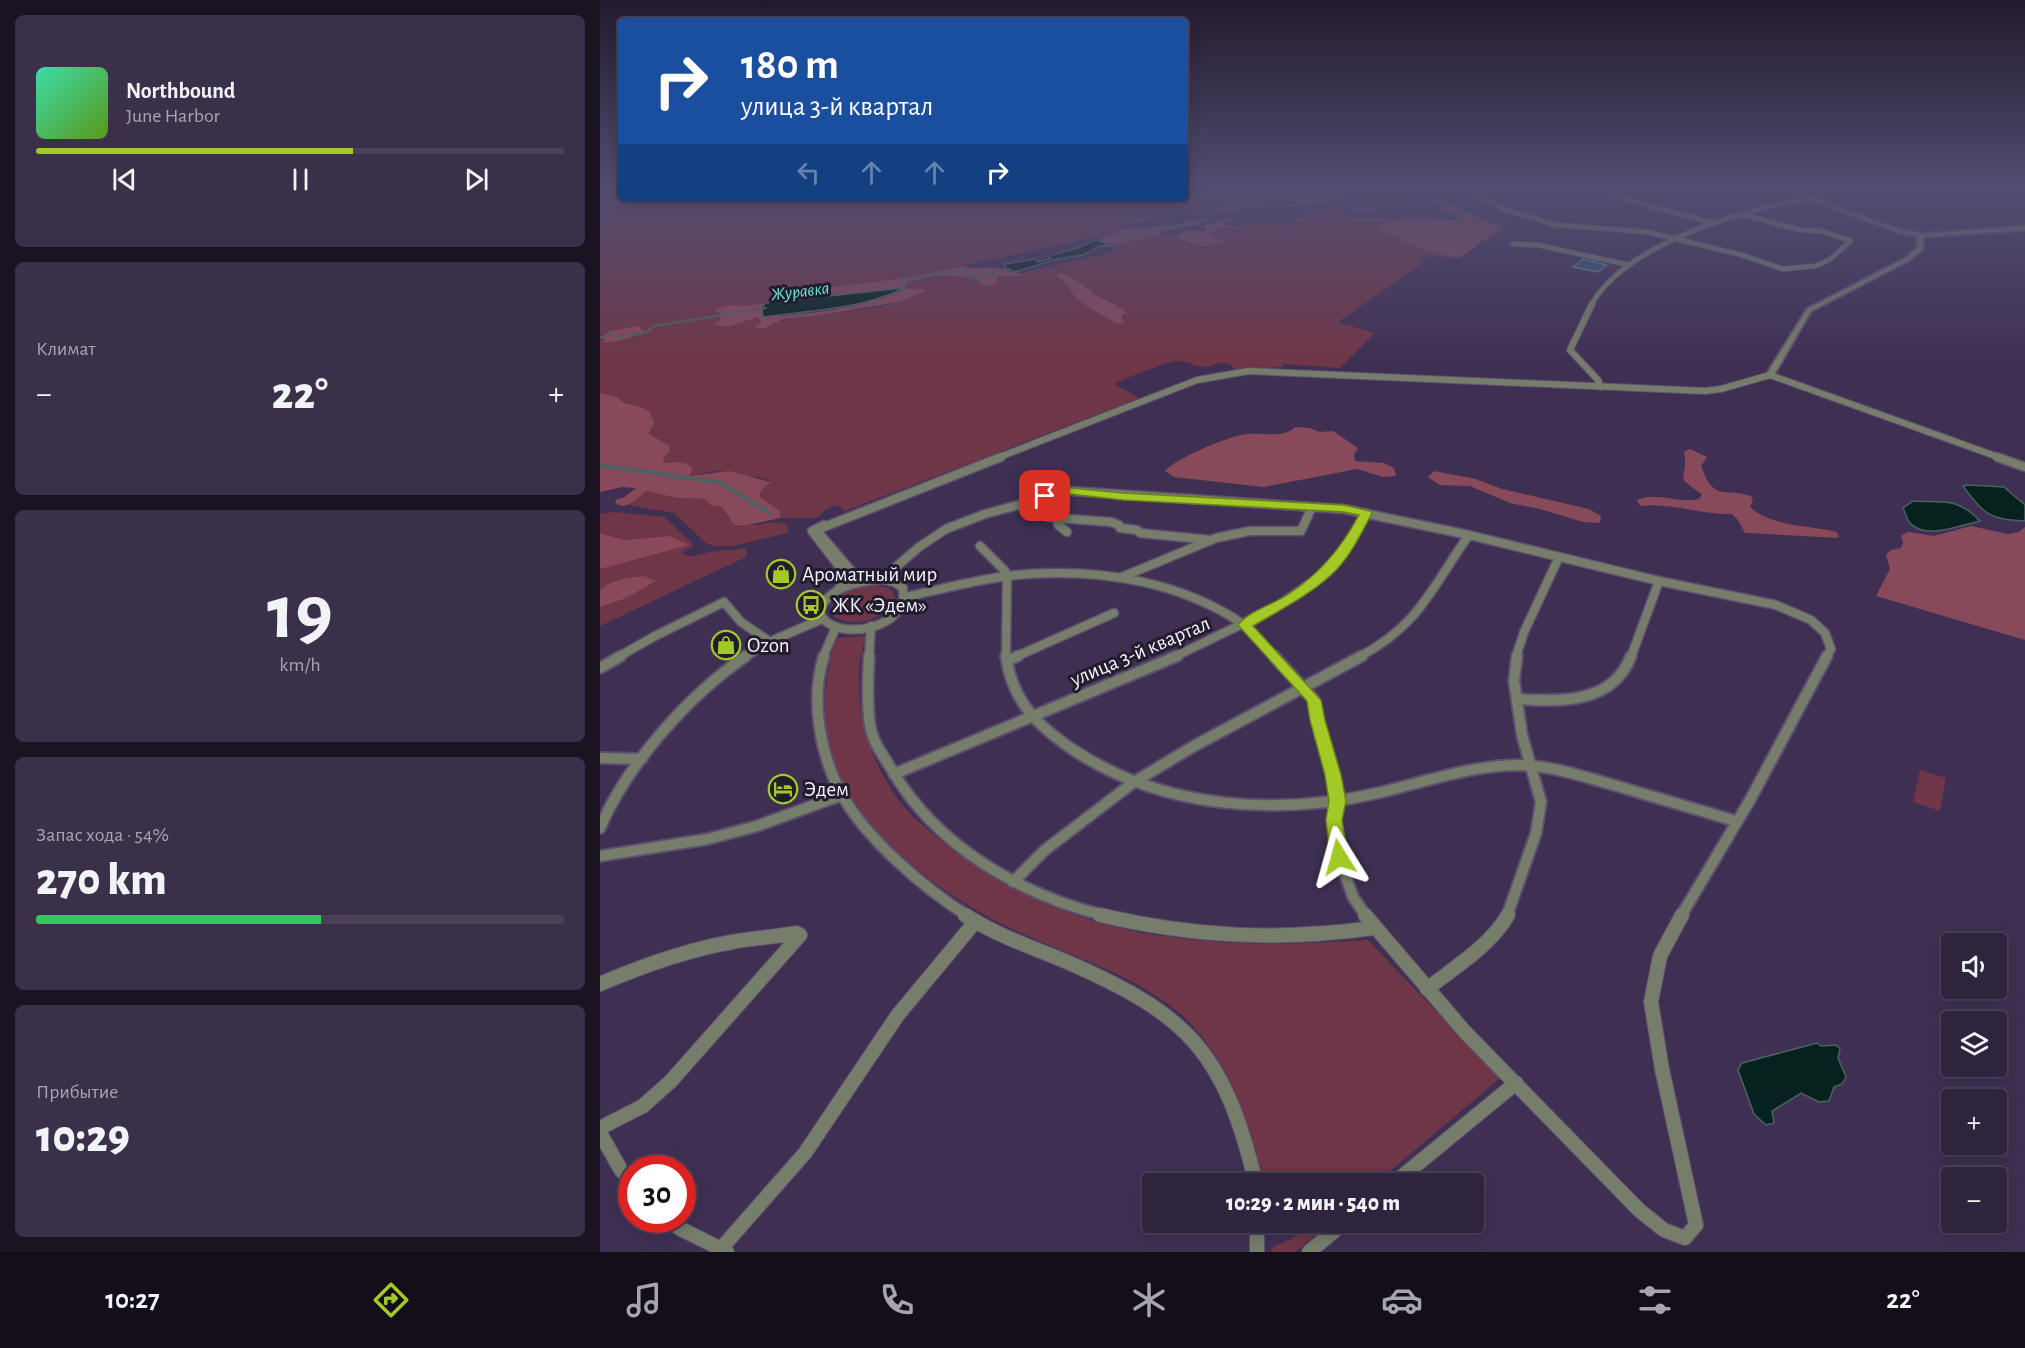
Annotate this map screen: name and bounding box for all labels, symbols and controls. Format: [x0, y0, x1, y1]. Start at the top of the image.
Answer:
icon: right [642, 42, 720, 120]
text: 180 m [741, 44, 839, 86]
text: Northbound [126, 80, 235, 102]
text: улица 3-й квартал [741, 93, 933, 120]
text: June Harbor [126, 106, 220, 126]
icon: left [792, 156, 825, 189]
icon: ahead [855, 156, 888, 189]
icon: ahead [918, 156, 951, 189]
icon: right [981, 156, 1014, 189]
icon: previous [108, 163, 141, 196]
icon: pause [284, 163, 317, 196]
icon: next [460, 163, 493, 196]
water label: Журавка [770, 279, 830, 305]
text: Климат [36, 339, 96, 359]
text: 22° [272, 372, 328, 417]
text: − [36, 378, 52, 411]
text: + [548, 378, 564, 411]
pin [1019, 470, 1070, 521]
icon: arrive [1028, 479, 1061, 512]
shop icon: Ароматный мир [765, 558, 797, 590]
place label: Ароматный мир [802, 564, 937, 585]
text: 19 [267, 575, 333, 653]
bus stop icon: ЖК «Эдем» [795, 589, 827, 621]
place label: ЖК «Эдем» [832, 595, 927, 616]
street label: улица 3-й квартал [1066, 613, 1213, 691]
shop icon: Ozon [710, 629, 742, 661]
place label: Ozon [747, 635, 790, 656]
text: km/h [279, 655, 321, 675]
hotel icon: Эдем [767, 773, 799, 805]
place label: Эдем [804, 779, 849, 800]
text: Запас хода · 54% [36, 825, 169, 845]
position arrow [1307, 825, 1371, 889]
text: 270 km [36, 858, 167, 903]
map controls [1941, 933, 2007, 1233]
button: sound [1941, 933, 2007, 999]
button: layers [1941, 1011, 2007, 1077]
text: Прибытие [36, 1082, 118, 1102]
button: + [1941, 1089, 2007, 1155]
text: 10:29 [36, 1115, 130, 1160]
speed limit sign: 30 [618, 1155, 696, 1233]
button: − [1941, 1167, 2007, 1233]
text: 10:29 · 2 мин · 540 m [1226, 1192, 1400, 1214]
icon: directions [370, 1279, 412, 1321]
icon: music [623, 1279, 665, 1321]
icon: phone [876, 1279, 918, 1321]
icon: climate [1128, 1279, 1170, 1321]
icon: car [1381, 1279, 1423, 1321]
icon: filters [1634, 1279, 1676, 1321]
text: 10:27 [105, 1286, 160, 1313]
text: 22° [1886, 1286, 1920, 1313]

